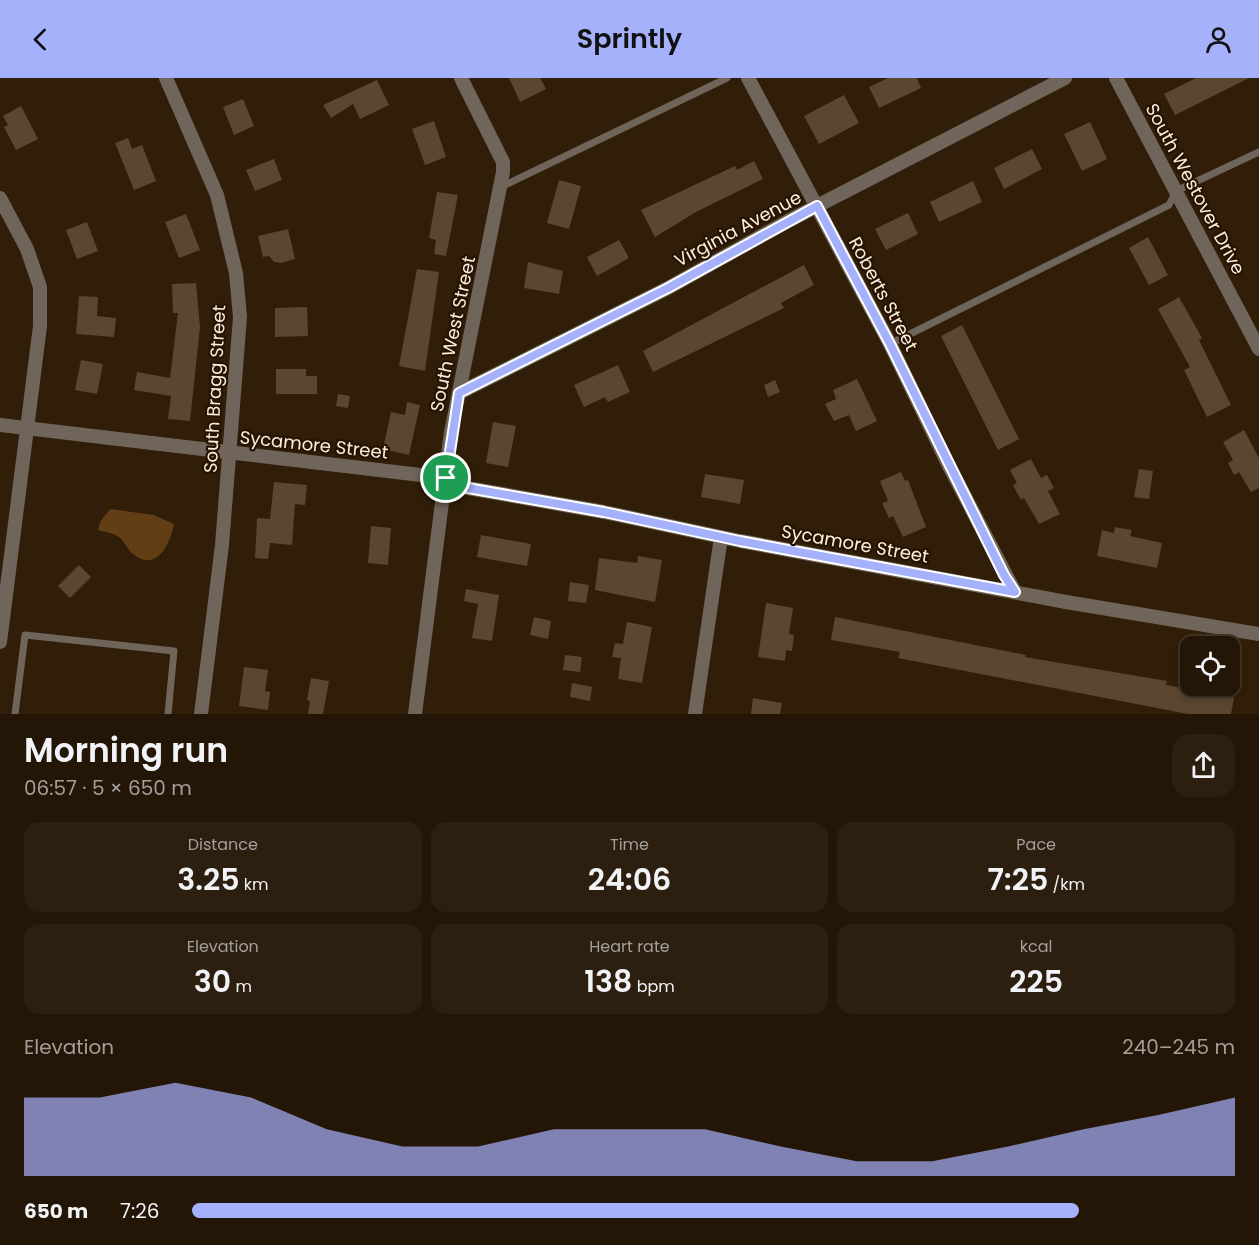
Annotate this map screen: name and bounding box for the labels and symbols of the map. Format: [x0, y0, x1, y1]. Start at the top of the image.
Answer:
street label: South Westover Drive [1140, 99, 1251, 279]
street label: Virginia Avenue [670, 185, 806, 273]
street label: Roberts Street [843, 232, 924, 355]
street label: South West Street [424, 254, 481, 414]
street label: South Bragg Street [198, 304, 231, 474]
street label: Sycamore Street [239, 424, 390, 465]
pin [420, 452, 471, 503]
street label: Sycamore Street [779, 518, 931, 569]

